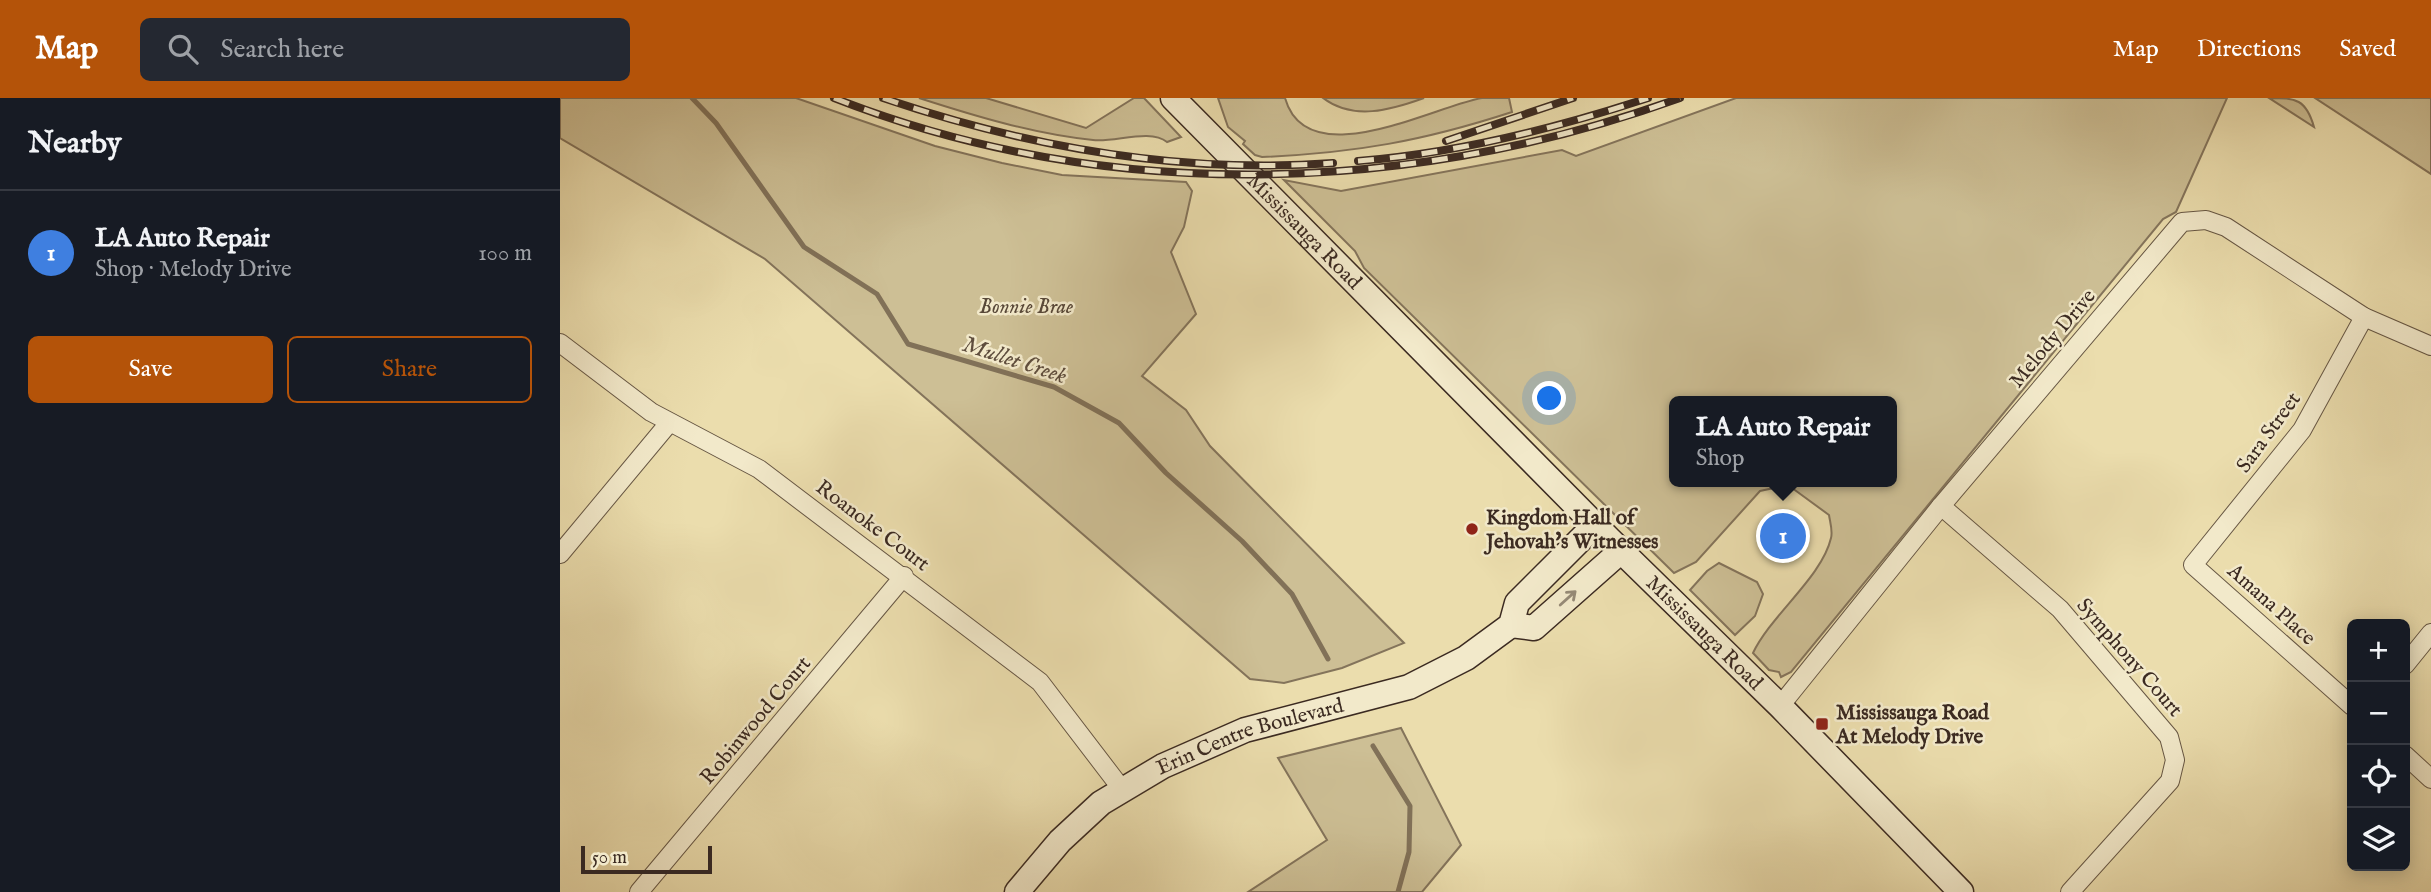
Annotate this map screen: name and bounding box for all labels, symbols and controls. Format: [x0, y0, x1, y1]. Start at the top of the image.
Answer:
search box [140, 18, 630, 81]
text: Map [35, 28, 98, 70]
icon: search [164, 30, 202, 68]
text: Search here [220, 33, 344, 66]
text: Map [2113, 34, 2159, 65]
text: Directions [2197, 34, 2301, 65]
text: Saved [2339, 34, 2396, 65]
text: Nearby [28, 125, 121, 163]
street label: Mississauga Road [1240, 168, 1367, 297]
text: LA Auto Repair [95, 222, 270, 255]
text: 1 [47, 239, 55, 268]
text: 100 m [478, 239, 532, 268]
text: Shop · Melody Drive [95, 255, 292, 284]
street label: Melody Drive [2004, 284, 2103, 394]
park label: Bonnie Brae [979, 294, 1073, 321]
water label: Mullet Creek [959, 330, 1070, 391]
button: Save [28, 336, 273, 403]
button: Share [287, 336, 532, 403]
your location [1532, 381, 1566, 415]
street label: Sara Street [2231, 387, 2308, 479]
popup [1669, 396, 1897, 487]
text: LA Auto Repair [1696, 411, 1870, 444]
text: Shop [1696, 444, 1744, 473]
street label: Roanoke Court [810, 474, 935, 578]
place label: Kingdom Hall of Jehovah's Witnesses [1483, 505, 1658, 556]
pin: 1 [1760, 510, 1806, 562]
marker: Kingdom Hall of Jehovah's Witnesses [1464, 521, 1480, 537]
street label: Amana Place [2220, 558, 2321, 652]
street label: Mississauga Road [1640, 570, 1768, 697]
one-way arrow [1559, 590, 1577, 606]
street label: Symphony Court [2070, 593, 2188, 723]
map controls [2347, 619, 2410, 871]
button: + [2347, 619, 2410, 682]
street label: Robinwood Court [695, 651, 818, 791]
button: − [2347, 682, 2410, 745]
street label: Erin Centre Boulevard [1152, 693, 1348, 782]
place label: Mississauga Road At Melody Drive [1835, 700, 1990, 751]
marker: Mississauga Road At Melody Drive [1814, 716, 1830, 732]
button: locate [2347, 745, 2410, 808]
button: layers [2347, 808, 2410, 871]
scale bar [581, 843, 712, 875]
text: 50 m [592, 846, 627, 870]

